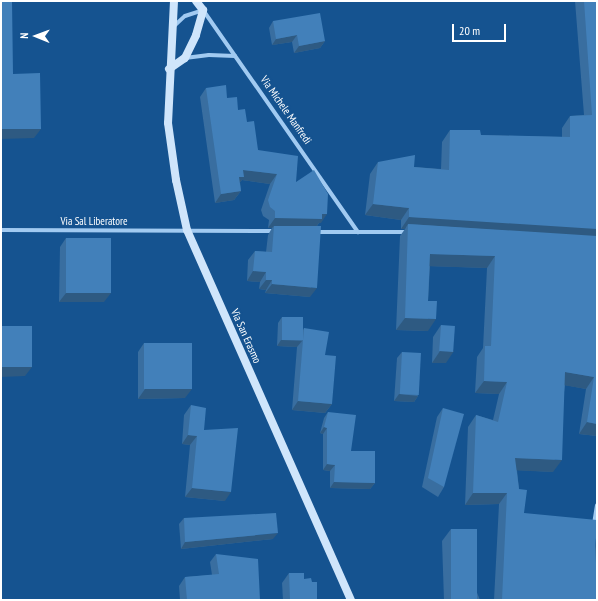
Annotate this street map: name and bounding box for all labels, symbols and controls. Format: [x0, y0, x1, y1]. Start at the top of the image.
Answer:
north arrow [16, 16, 56, 56]
scale bar [454, 16, 508, 42]
text: 20 m [459, 23, 480, 38]
text: N [17, 33, 31, 39]
street label: Via Michele Manfredi [258, 73, 314, 147]
street label: Via Sal Liberatore [60, 214, 128, 228]
street label: Via San Erasmo [228, 307, 264, 365]

